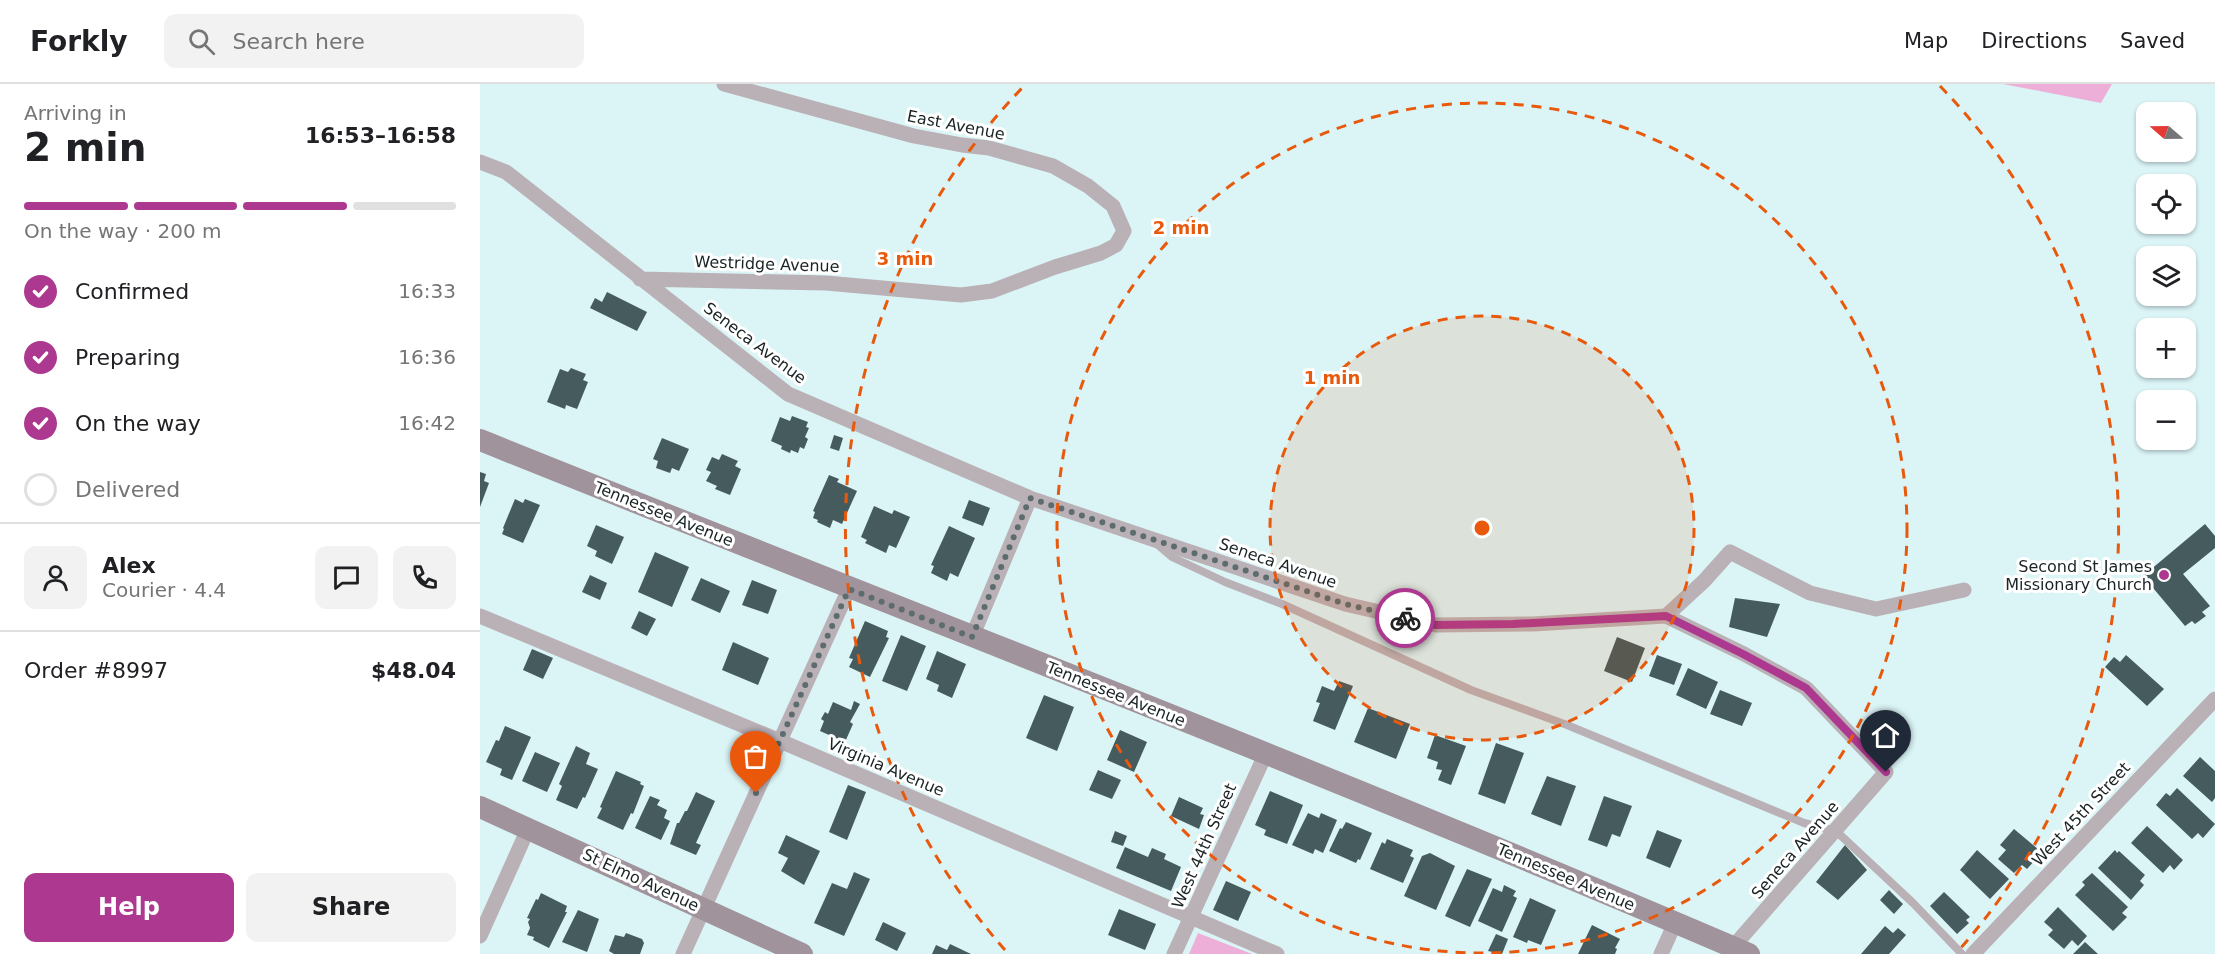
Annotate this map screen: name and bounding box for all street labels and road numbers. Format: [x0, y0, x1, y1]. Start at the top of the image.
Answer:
street label: East Avenue [906, 106, 1006, 144]
street label: Westridge Avenue [694, 252, 840, 276]
street label: Seneca Avenue [700, 298, 810, 388]
street label: Tennessee Avenue [591, 477, 736, 551]
street label: Seneca Avenue [1217, 534, 1339, 592]
street label: Tennessee Avenue [1043, 657, 1188, 731]
street label: Virginia Avenue [825, 734, 947, 800]
street label: West 45th Street [2028, 758, 2134, 870]
street label: West 44th Street [1168, 781, 1240, 911]
street label: Seneca Avenue [1747, 797, 1843, 903]
street label: Tennessee Avenue [1493, 839, 1638, 915]
street label: St Elmo Avenue [580, 845, 702, 915]

